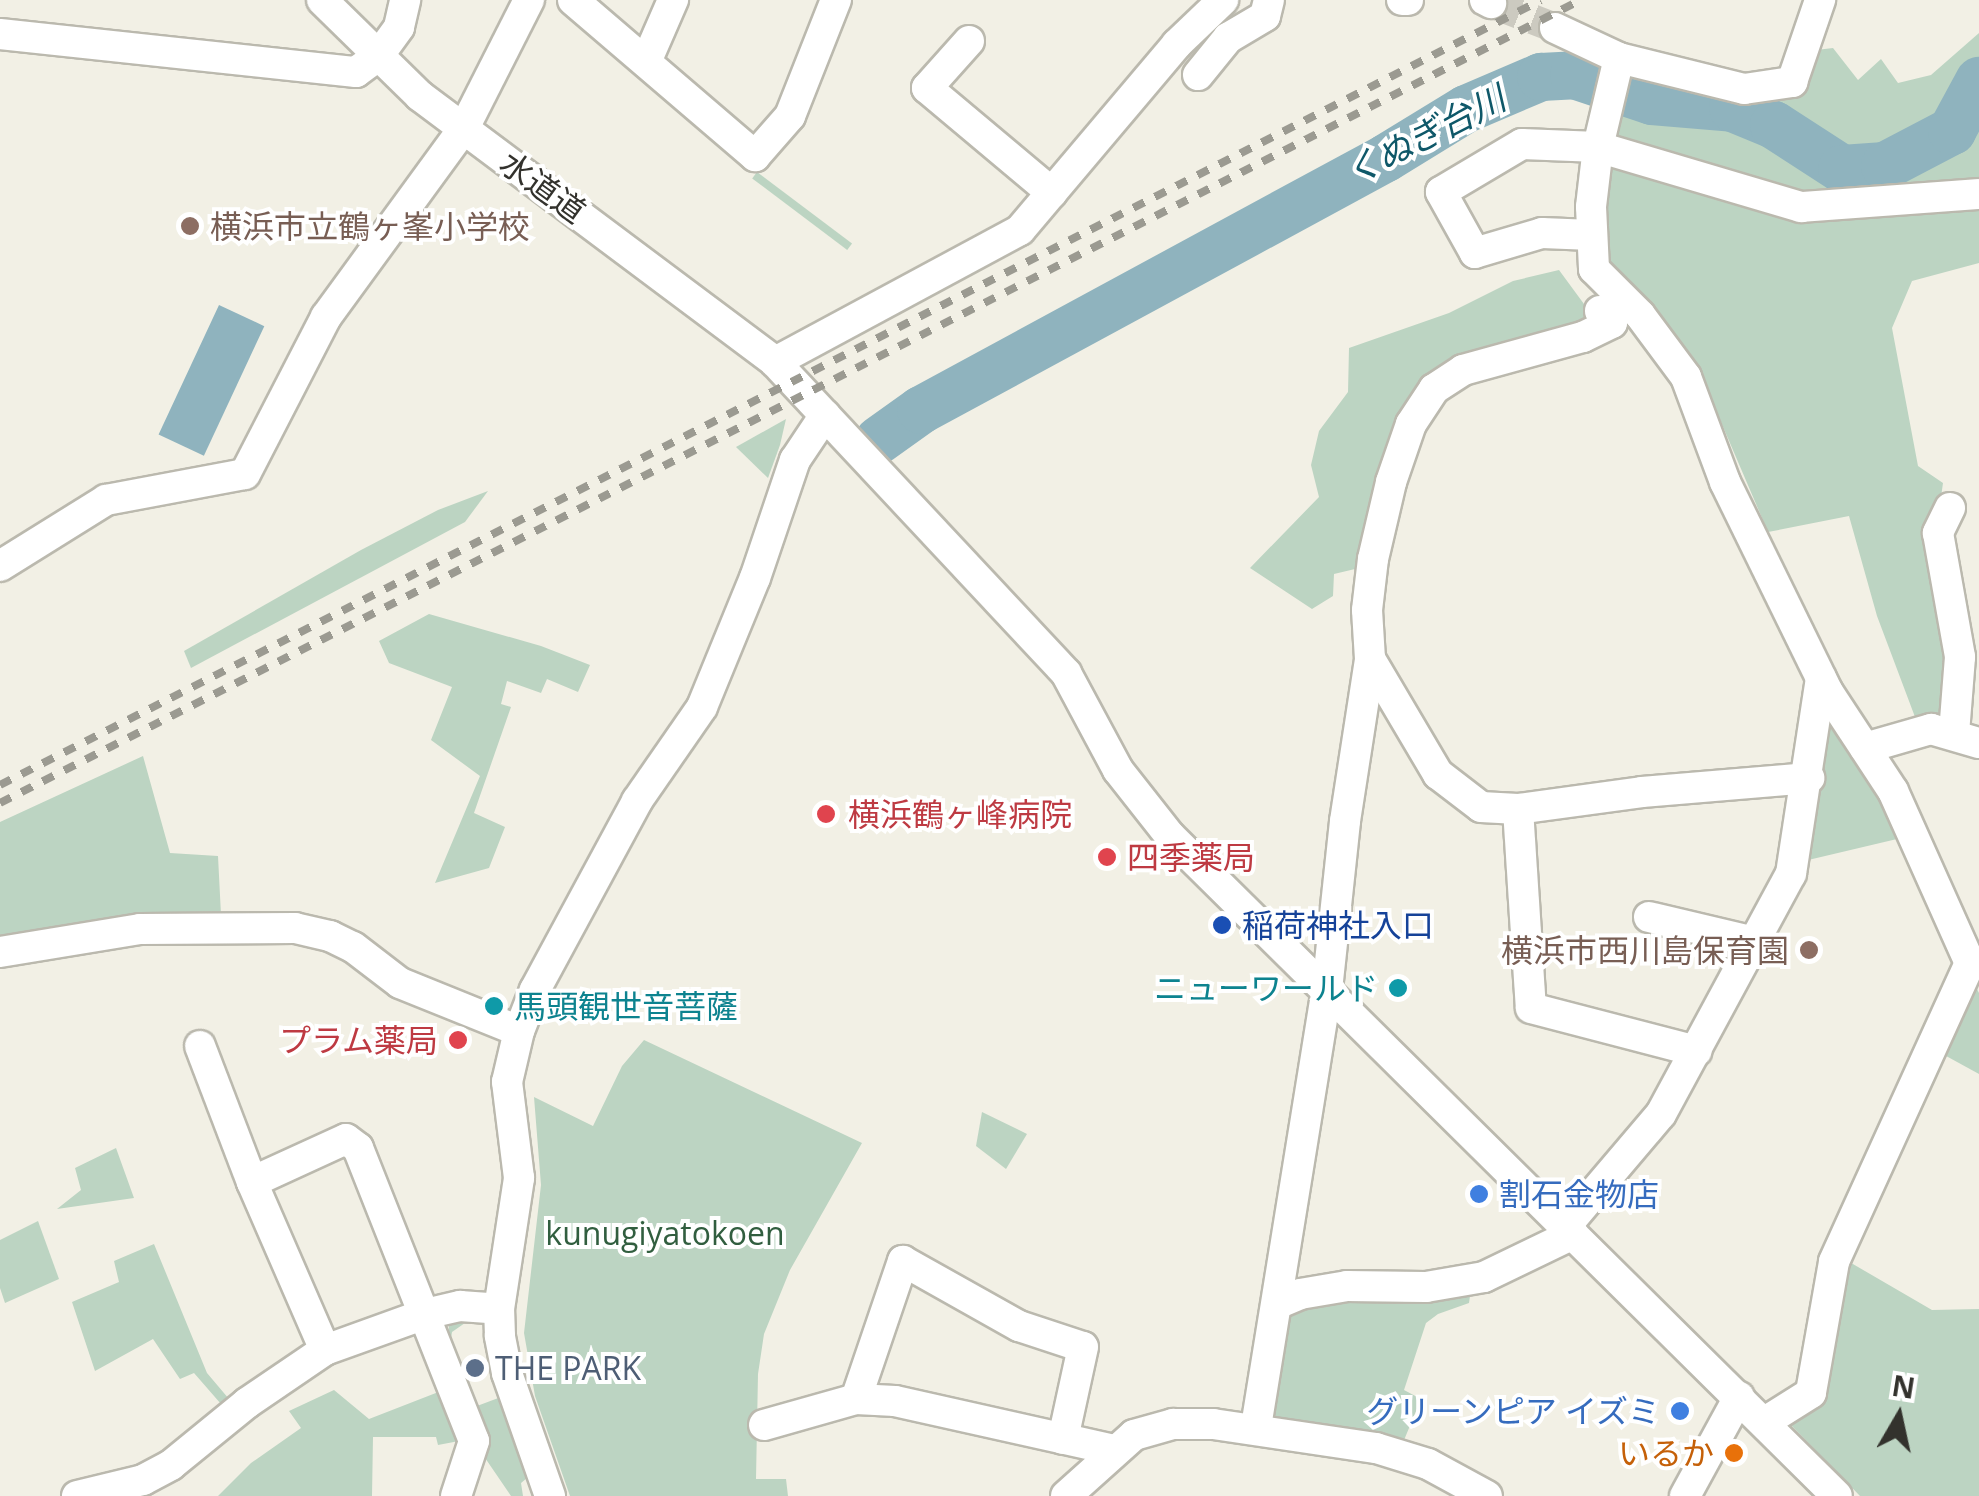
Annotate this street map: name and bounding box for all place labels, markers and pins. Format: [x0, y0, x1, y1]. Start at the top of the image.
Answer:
place label: 横浜市立鶴ヶ峯小学校 [210, 207, 530, 245]
marker: 横浜市立鶴ヶ峯小学校 [179, 215, 201, 237]
place label: 横浜鶴ヶ峰病院 [848, 795, 1072, 833]
marker: 横浜鶴ヶ峰病院 [813, 801, 839, 827]
place label: 四季薬局 [1127, 838, 1255, 876]
marker: 四季薬局 [1096, 846, 1118, 868]
place label: 稲荷神社入口 [1242, 906, 1434, 944]
marker: 稲荷神社入口 [1211, 914, 1233, 936]
place label: 横浜市西川島保育園 [1501, 931, 1789, 969]
marker: 横浜市西川島保育園 [1798, 939, 1820, 961]
place label: ニューワールド [1154, 969, 1378, 1007]
marker: ニューワールド [1387, 977, 1409, 999]
place label: 馬頭観世音菩薩 [514, 987, 738, 1025]
marker: 馬頭観世音菩薩 [483, 995, 505, 1017]
place label: プラム薬局 [278, 1021, 438, 1059]
marker: プラム薬局 [447, 1029, 469, 1051]
place label: 割石金物店 [1499, 1175, 1659, 1213]
marker: 割石金物店 [1468, 1183, 1490, 1205]
place label: THE PARK [495, 1349, 641, 1387]
marker: THE PARK [464, 1357, 486, 1379]
place label: グリーンピア イズミ [1364, 1392, 1660, 1430]
marker: グリーンピア イズミ [1669, 1400, 1691, 1422]
place label: いるか [1618, 1434, 1714, 1472]
marker: いるか [1723, 1442, 1745, 1464]

